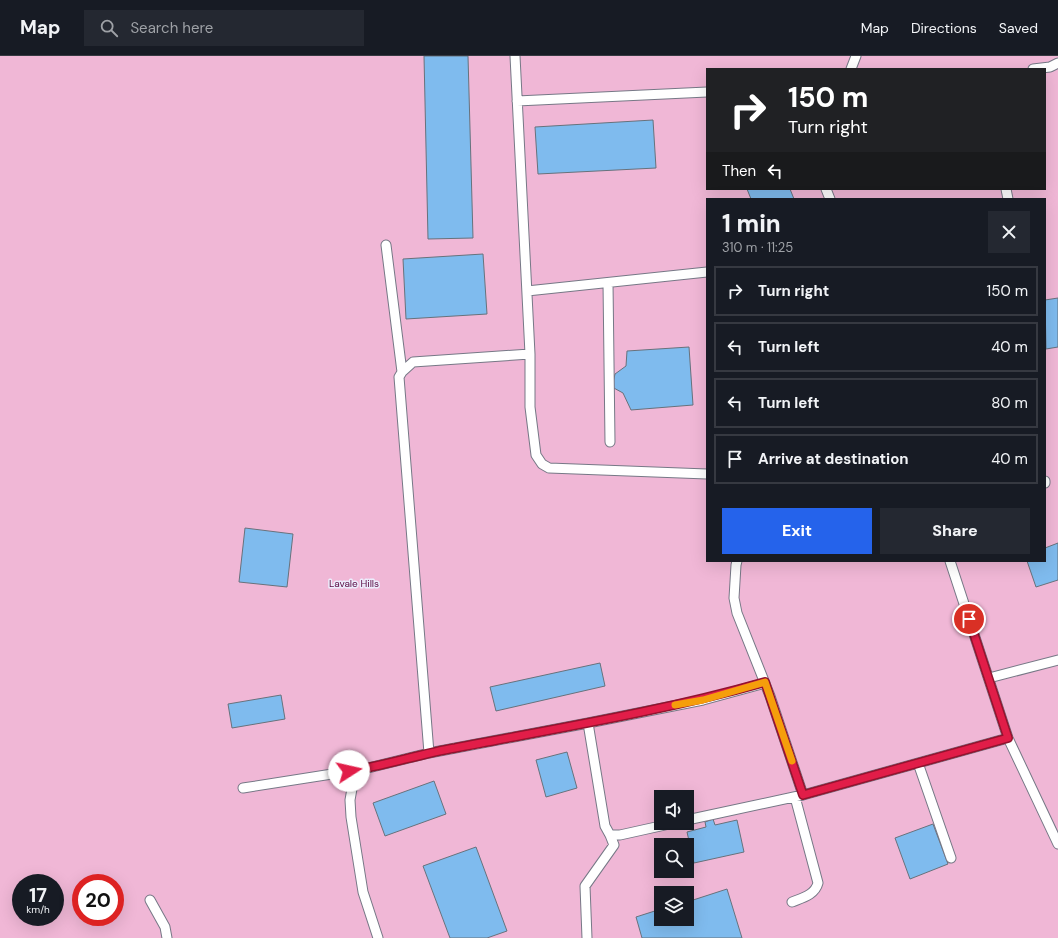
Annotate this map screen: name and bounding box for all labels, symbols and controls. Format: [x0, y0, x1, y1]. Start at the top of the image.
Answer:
search box [84, 10, 364, 46]
text: Map [20, 15, 60, 40]
icon: search [98, 17, 120, 39]
text: Search here [130, 18, 213, 38]
text: Map [861, 19, 889, 37]
text: Directions [911, 19, 977, 37]
text: Saved [999, 19, 1038, 37]
text: 150 m [788, 79, 868, 116]
icon: right [722, 84, 774, 136]
text: Turn right [788, 115, 868, 139]
icon: left [764, 160, 786, 182]
text: Then [722, 161, 756, 181]
text: 1 min [722, 208, 781, 239]
button: close [988, 211, 1030, 253]
text: 310 m · 11:25 [722, 239, 793, 256]
icon: right [724, 280, 746, 302]
text: Turn right [758, 281, 829, 301]
text: 150 m [987, 281, 1028, 301]
icon: left [724, 336, 746, 358]
text: Turn left [758, 337, 819, 357]
text: 40 m [991, 337, 1028, 357]
icon: left [724, 392, 746, 414]
text: Turn left [758, 393, 819, 413]
text: 80 m [991, 393, 1028, 413]
icon: arrive [724, 448, 746, 470]
text: Arrive at destination [758, 449, 909, 469]
text: 40 m [991, 449, 1028, 469]
button: Exit [722, 508, 872, 554]
button: Share [880, 508, 1030, 554]
park label: Lavale Hills [329, 577, 379, 590]
pin [952, 602, 986, 636]
icon: arrive [958, 608, 980, 630]
position arrow [328, 750, 370, 792]
map controls [654, 790, 694, 926]
button: sound [654, 790, 694, 830]
button: search [654, 838, 694, 878]
speed limit sign: 20 [72, 874, 124, 926]
text: 17 [29, 882, 47, 908]
button: layers [654, 886, 694, 926]
text: km/h [26, 903, 50, 916]

